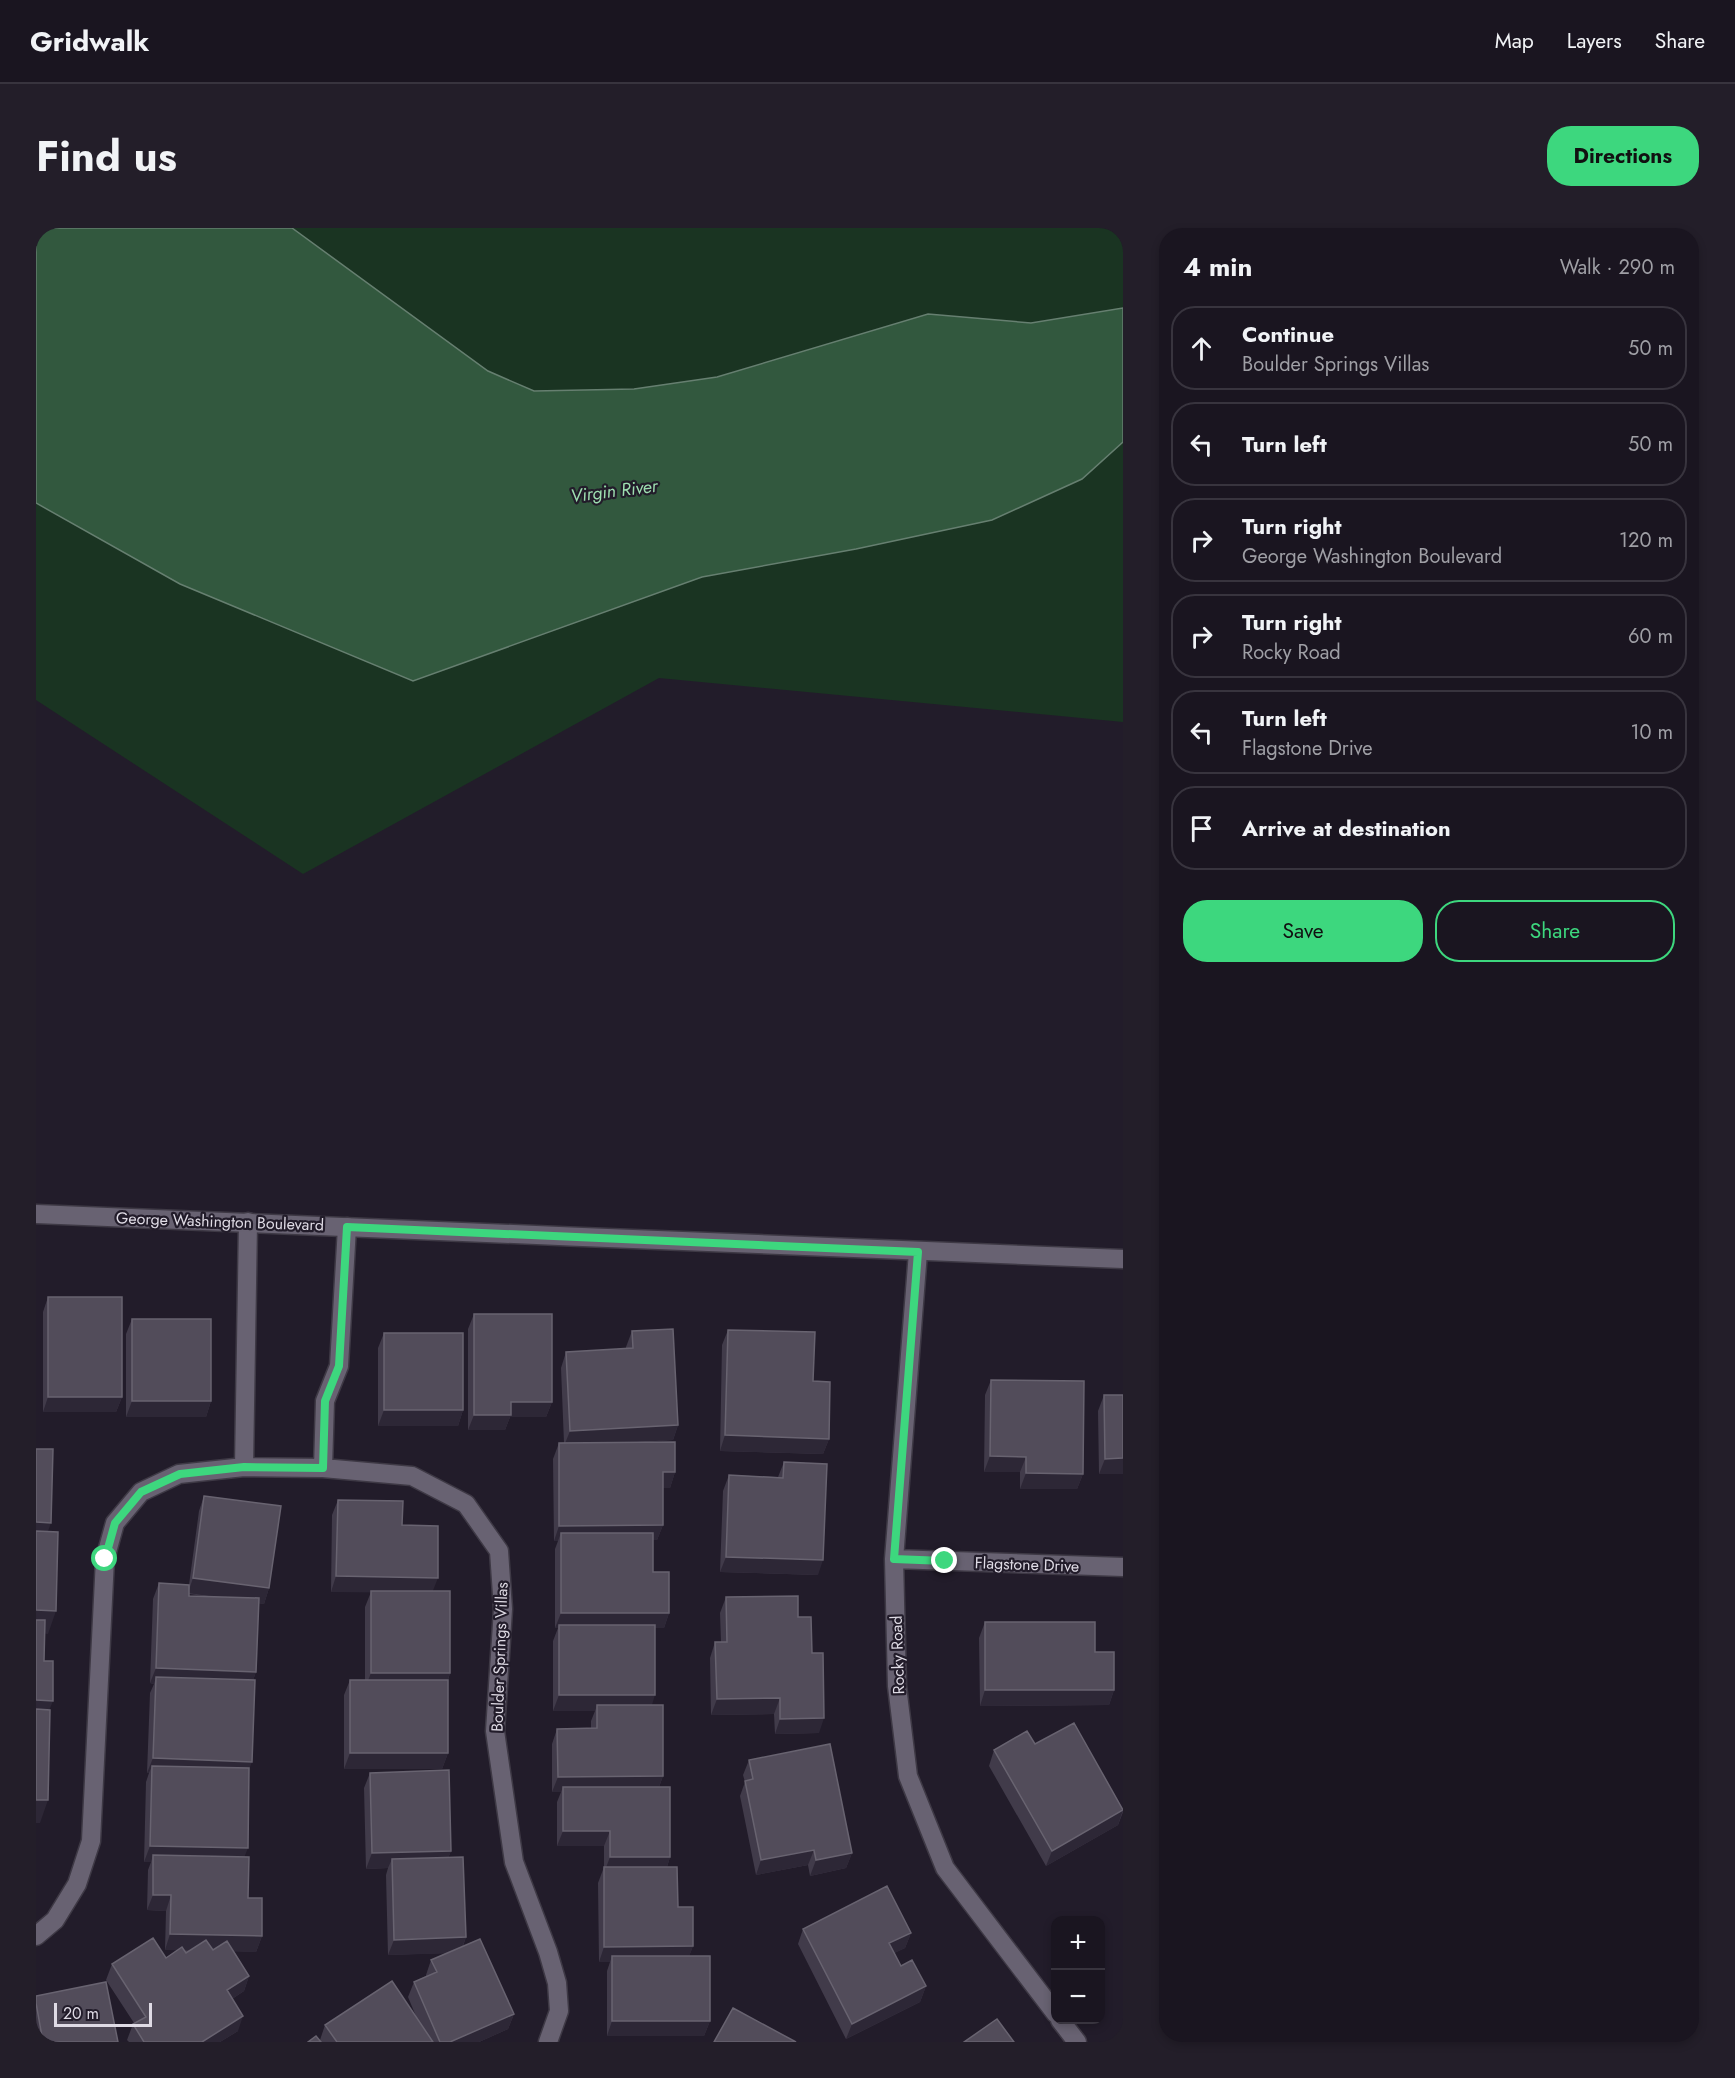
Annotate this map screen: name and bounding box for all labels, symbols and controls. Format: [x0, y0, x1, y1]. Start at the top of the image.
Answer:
text: Gridwalk [30, 21, 149, 62]
text: Map [1495, 26, 1534, 56]
text: Layers [1567, 26, 1622, 56]
text: Share [1655, 26, 1705, 56]
text: Find us [36, 126, 177, 187]
button: Directions [1547, 126, 1699, 186]
text: 4 min [1183, 248, 1252, 286]
text: Walk · 290 m [1560, 253, 1675, 282]
text: Continue [1242, 318, 1334, 350]
icon: ahead [1185, 332, 1218, 365]
text: 50 m [1628, 334, 1673, 363]
text: Boulder Springs Villas [1242, 350, 1429, 379]
icon: left [1185, 428, 1218, 461]
text: Turn left [1242, 428, 1327, 460]
text: 50 m [1628, 430, 1673, 459]
water label: Virgin River [569, 473, 660, 509]
text: Turn right [1242, 510, 1342, 542]
icon: right [1185, 524, 1218, 557]
text: 120 m [1619, 526, 1673, 555]
text: George Washington Boulevard [1242, 542, 1502, 571]
text: Turn right [1242, 606, 1342, 638]
icon: right [1185, 620, 1218, 653]
text: 60 m [1628, 622, 1673, 651]
text: Rocky Road [1242, 638, 1341, 667]
text: Turn left [1242, 702, 1327, 734]
icon: left [1185, 716, 1218, 749]
text: 10 m [1630, 718, 1673, 747]
text: Flagstone Drive [1242, 734, 1373, 763]
icon: arrive [1185, 812, 1218, 845]
text: Arrive at destination [1242, 812, 1451, 844]
button: Save [1183, 900, 1423, 962]
button: Share [1435, 900, 1675, 962]
street label: George Washington Boulevard [116, 1206, 324, 1237]
route start [91, 1545, 117, 1571]
route end [931, 1547, 957, 1573]
street label: Flagstone Drive [974, 1551, 1080, 1578]
street label: Boulder Springs Villas [485, 1582, 514, 1732]
street label: Rocky Road [885, 1615, 910, 1695]
map controls [1051, 1916, 1105, 2024]
button: + [1051, 1916, 1105, 1970]
button: − [1051, 1970, 1105, 2024]
scale bar [54, 2000, 152, 2028]
text: 20 m [63, 2002, 99, 2025]

